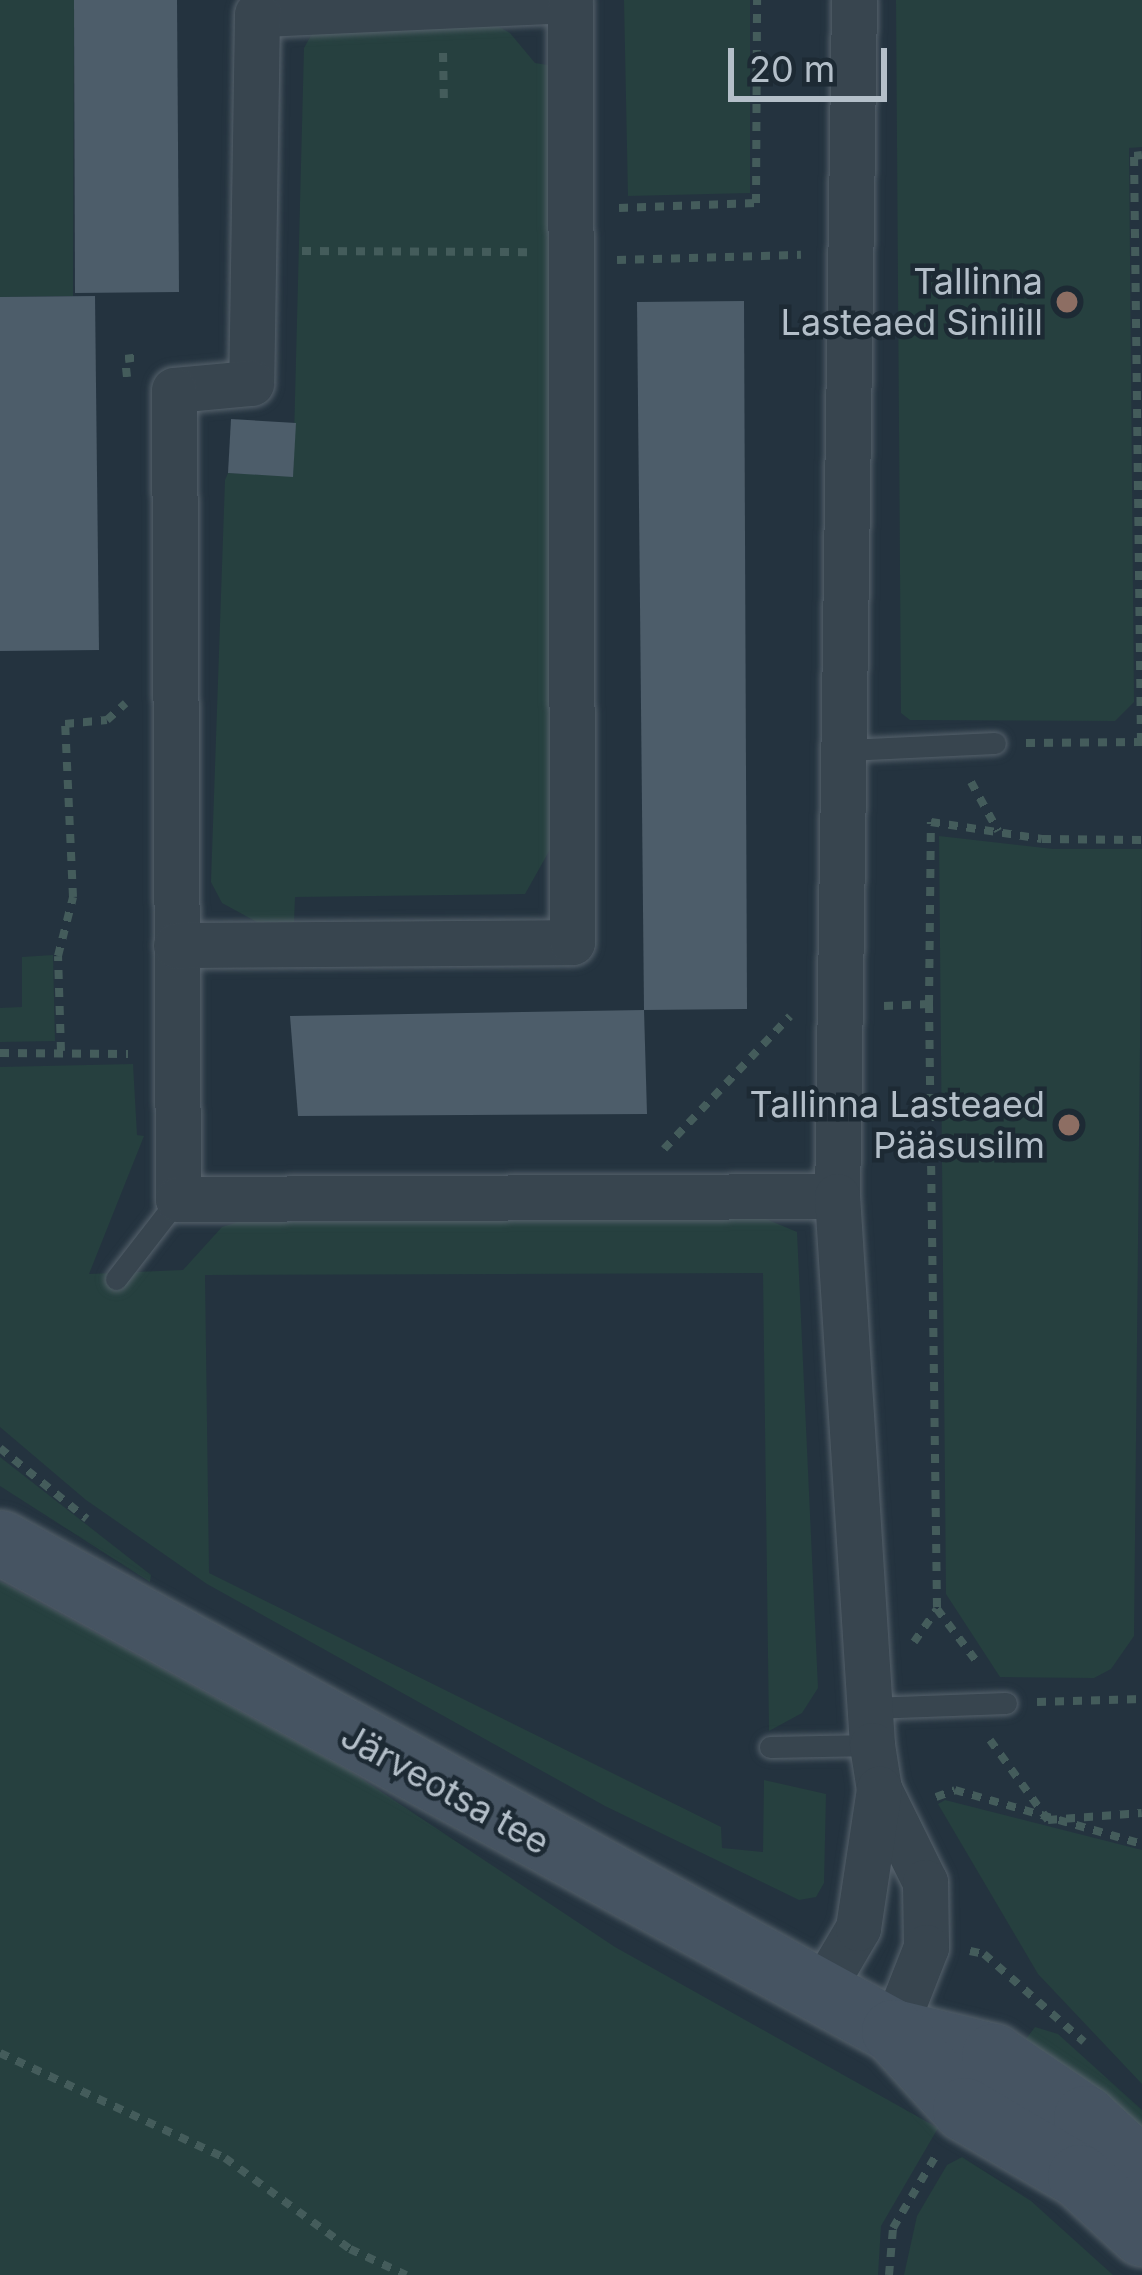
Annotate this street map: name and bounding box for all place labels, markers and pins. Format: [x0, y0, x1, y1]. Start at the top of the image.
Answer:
place label: Tallinna Lasteaed Sinilill [781, 259, 1043, 344]
marker: Tallinna Lasteaed Sinilill [1054, 289, 1080, 315]
place label: Tallinna Lasteaed Pääsusilm [750, 1082, 1045, 1167]
marker: Tallinna Lasteaed Pääsusilm [1056, 1112, 1082, 1138]

